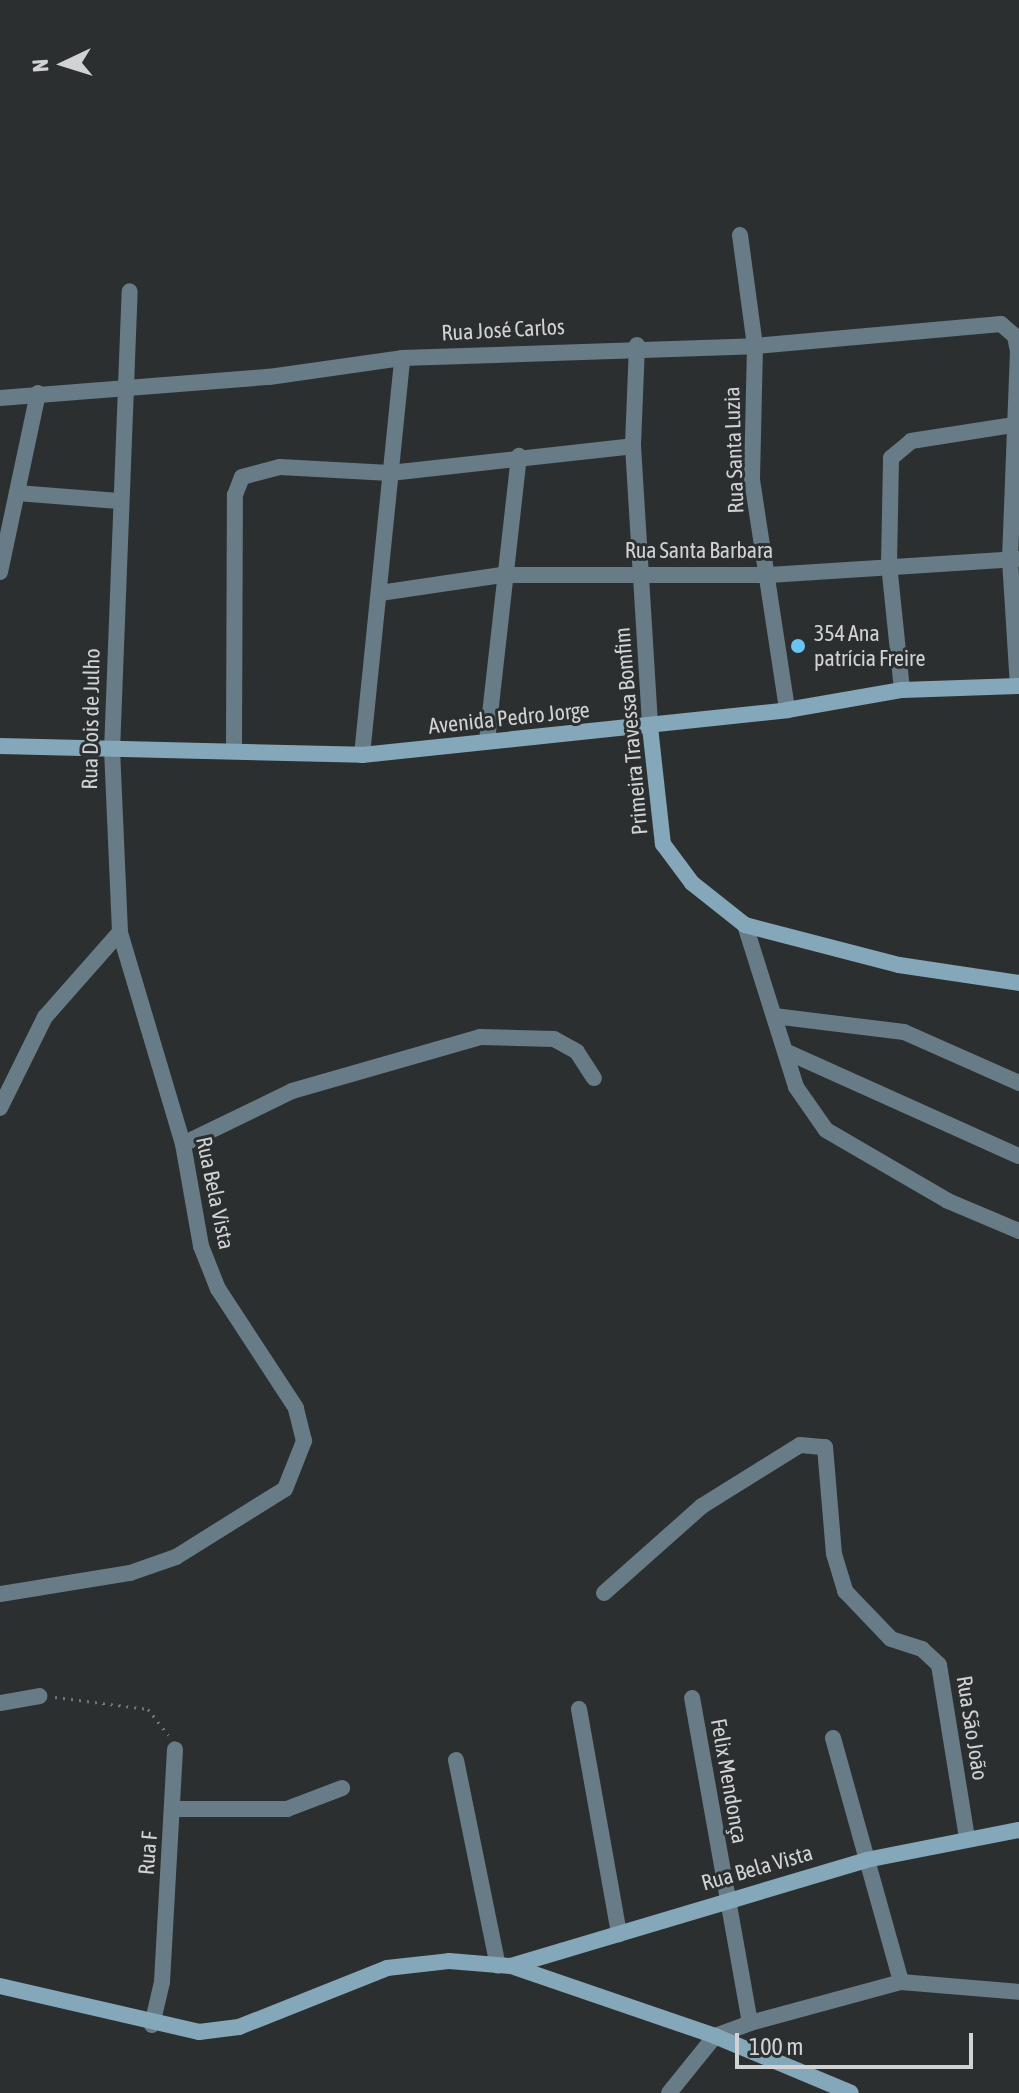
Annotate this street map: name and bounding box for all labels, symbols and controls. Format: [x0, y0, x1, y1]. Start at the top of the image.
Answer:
north arrow [24, 24, 104, 104]
text: N [27, 58, 53, 73]
street label: Rua José Carlos [441, 314, 565, 346]
street label: Rua Santa Luzia [719, 386, 749, 514]
street label: Rua Santa Barbara [625, 538, 773, 564]
place label: 354 Ana patrícia Freire [814, 620, 925, 672]
street label: Primeira Travessa Bomfim [609, 626, 653, 836]
marker: 354 Ana patrícia Freire [789, 637, 807, 655]
street label: Rua Dois de Julho [77, 648, 105, 790]
street label: Avenida Pedro Jorge [427, 696, 591, 740]
street label: Rua Bela Vista [190, 1134, 240, 1252]
street label: Rua São João [951, 1674, 993, 1782]
street label: Felix Mendonça [705, 1716, 753, 1846]
street label: Rua F [133, 1830, 163, 1876]
street label: Rua Bela Vista [698, 1840, 816, 1896]
scale bar [739, 2017, 977, 2067]
text: 100 m [749, 2033, 803, 2060]

